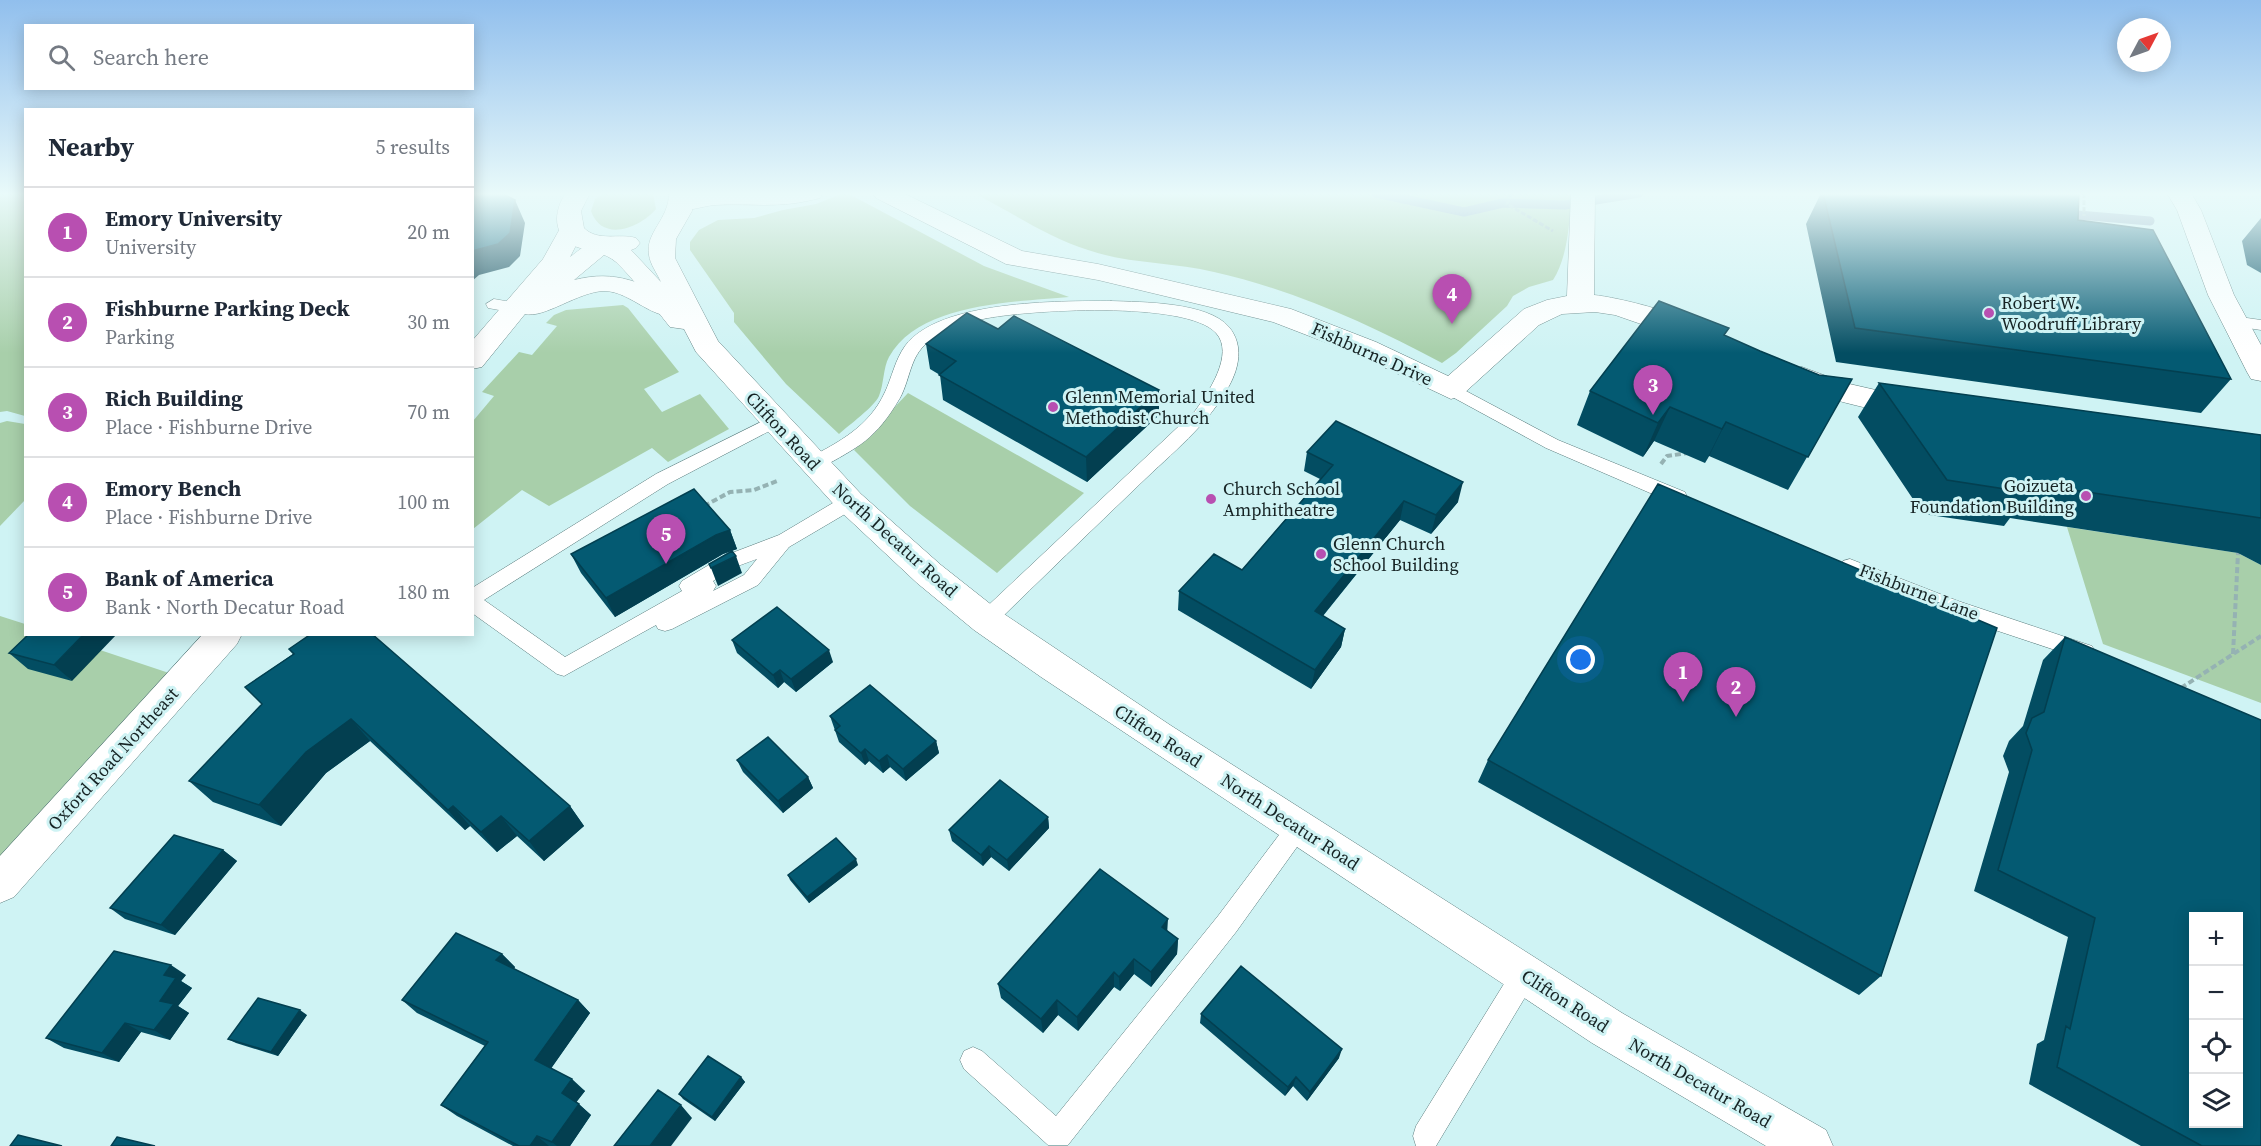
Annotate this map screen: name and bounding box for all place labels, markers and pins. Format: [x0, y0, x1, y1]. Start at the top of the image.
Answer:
pin: 4 [1432, 274, 1472, 324]
place label: Robert W. Woodruff Library [2001, 290, 2142, 336]
marker: Robert W. Woodruff Library [1982, 306, 1996, 320]
pin: 3 [1634, 366, 1672, 415]
place label: Glenn Memorial United Methodist Church [1065, 384, 1255, 430]
marker: Glenn Memorial United Methodist Church [1046, 400, 1060, 414]
place label: Goizueta Foundation Building [1910, 473, 2075, 519]
place label: Church School Amphitheatre [1223, 476, 1340, 522]
marker: Goizueta Foundation Building [2079, 489, 2093, 503]
marker: Church School Amphitheatre [1204, 492, 1218, 506]
pin: 5 [646, 514, 686, 564]
place label: Glenn Church School Building [1333, 531, 1459, 577]
marker: Glenn Church School Building [1314, 547, 1328, 561]
pin: 1 [1664, 652, 1702, 702]
pin: 2 [1716, 668, 1756, 717]

